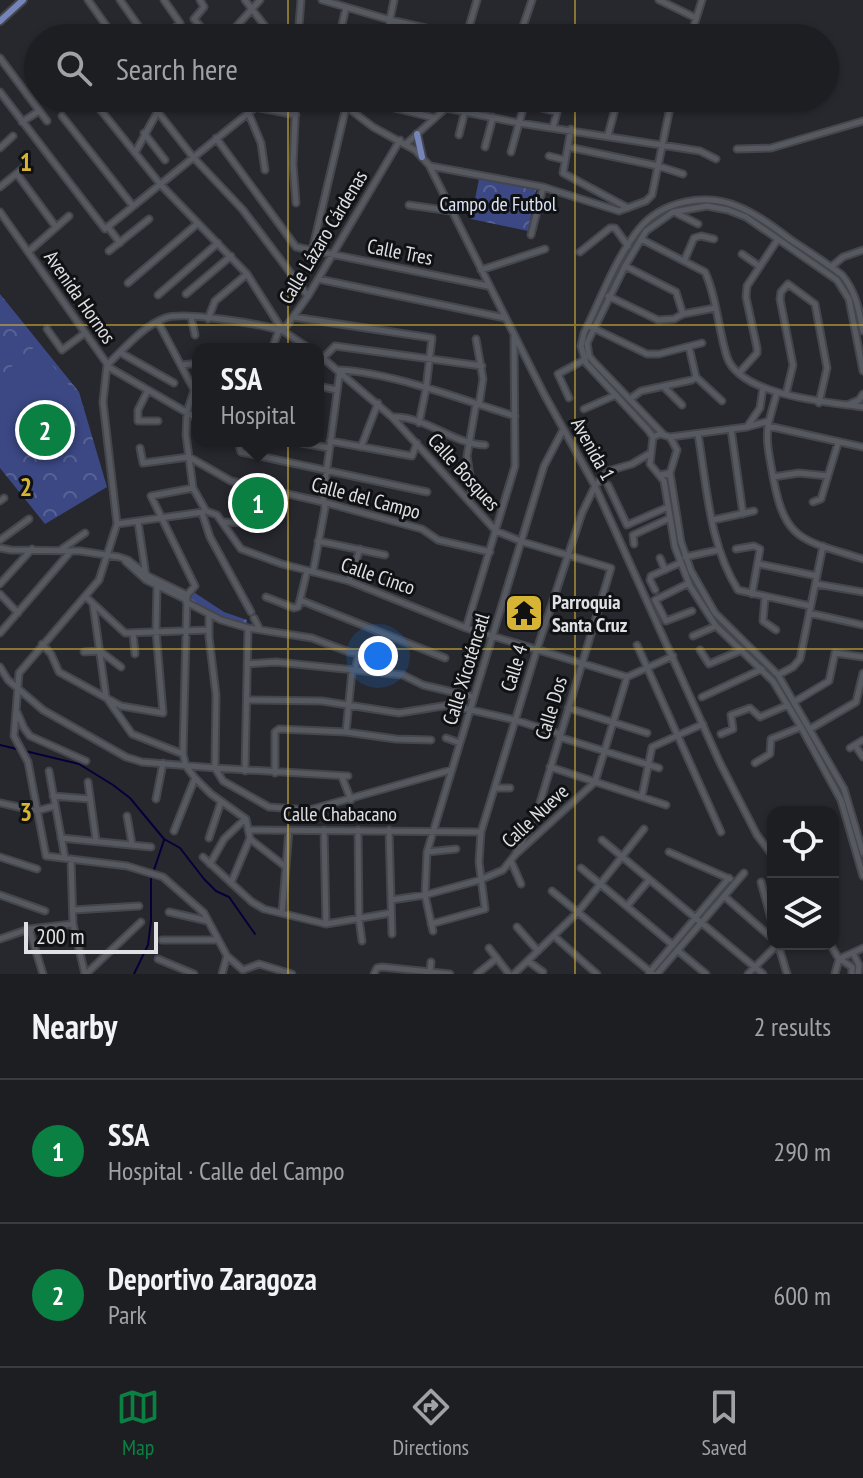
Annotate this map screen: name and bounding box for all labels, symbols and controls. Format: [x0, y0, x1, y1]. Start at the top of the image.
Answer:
search box [24, 24, 839, 112]
icon: search [52, 46, 96, 90]
text: Search here [116, 49, 238, 88]
text: 1 [20, 145, 32, 178]
street label: Calle Lázaro Cárdenas [273, 165, 373, 309]
park label: Campo de Futbol [439, 191, 557, 217]
street label: Calle Tres [365, 233, 435, 271]
street label: Avenida Hornos [38, 245, 122, 349]
popup [192, 343, 324, 447]
text: SSA [221, 359, 262, 398]
text: Hospital [221, 398, 295, 431]
pin: 2 [19, 400, 71, 460]
street label: Avenida 1 [565, 413, 621, 485]
street label: Calle Bosques [422, 428, 506, 516]
text: 2 [20, 470, 32, 503]
street label: Calle del Campo [309, 471, 423, 525]
pin: 1 [232, 473, 284, 533]
street label: Calle Cinco [338, 551, 418, 601]
place label: Parroquia Santa Cruz [552, 589, 628, 638]
temple icon: Parroquia Santa Cruz [503, 592, 545, 634]
street label: Calle Xicoténcatl [437, 610, 495, 728]
your location [358, 636, 398, 676]
street label: Calle 4 [495, 641, 533, 695]
street label: Calle Dos [529, 673, 573, 743]
street label: Calle Nueve [496, 778, 574, 854]
text: 3 [20, 795, 32, 828]
street label: Calle Chabacano [283, 801, 397, 827]
map controls [767, 806, 839, 950]
button: locate [767, 806, 839, 878]
button: layers [767, 878, 839, 950]
scale bar [24, 918, 158, 954]
text: 200 m [36, 922, 85, 950]
text: Nearby [32, 1004, 117, 1048]
text: 2 results [754, 1010, 831, 1043]
text: SSA [108, 1115, 149, 1154]
text: 1 [52, 1135, 64, 1168]
text: 290 m [773, 1135, 831, 1168]
text: Hospital · Calle del Campo [108, 1154, 344, 1187]
text: Deportivo Zaragoza [108, 1259, 317, 1298]
text: 2 [52, 1279, 64, 1312]
text: 600 m [773, 1279, 831, 1312]
text: Park [108, 1298, 147, 1331]
tab: Map [116, 1385, 160, 1461]
tab: Directions [393, 1385, 469, 1461]
tab: Saved [701, 1385, 747, 1461]

